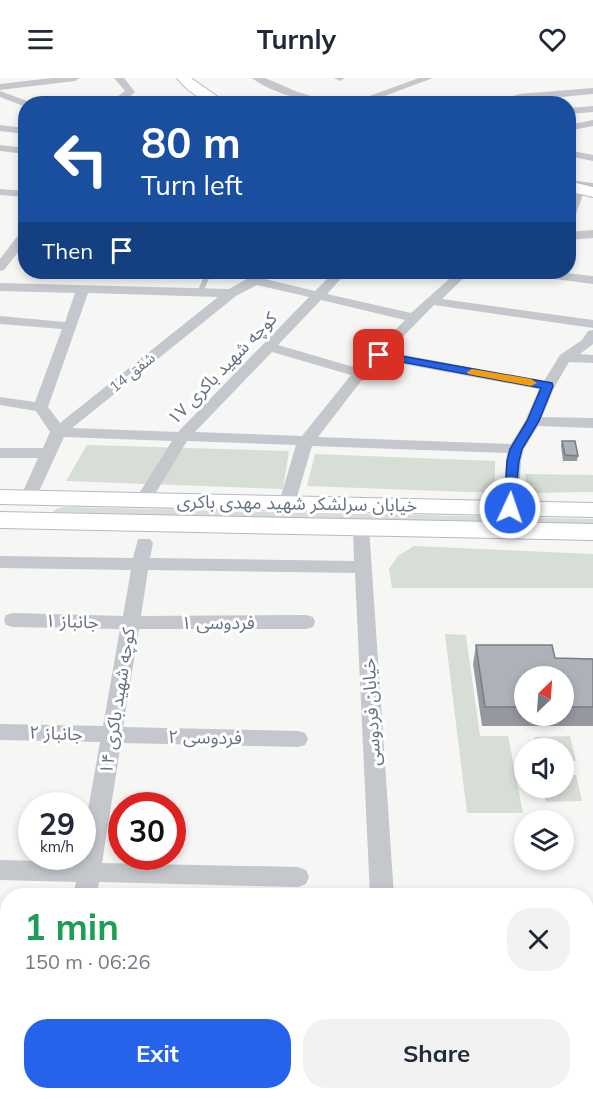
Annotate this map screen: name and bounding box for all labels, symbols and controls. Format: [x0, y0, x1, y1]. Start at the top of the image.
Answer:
text: Turnly [257, 22, 336, 56]
icon: menu [24, 23, 57, 56]
icon: heart [536, 23, 569, 56]
text: 80 m [141, 116, 241, 169]
icon: left [42, 120, 120, 198]
text: Turn left [141, 168, 243, 202]
icon: arrive [105, 234, 138, 267]
text: Then [42, 237, 93, 265]
street label: کوچه شهید باکری ۱۷ [162, 306, 282, 429]
pin [353, 329, 404, 380]
icon: arrive [362, 338, 395, 371]
street label: شفق 14 [105, 348, 159, 397]
position arrow [478, 476, 542, 540]
street label: خیابان سرلشکر شهید مهدی باکری [177, 489, 417, 517]
street label: جانباز ۱ [45, 609, 99, 633]
street label: فردوسی ۱ [181, 611, 255, 634]
street label: کوچه شهید باکری ۱۴ [94, 626, 140, 776]
street label: خیابان فردوسی [357, 657, 385, 767]
north arrow [514, 666, 574, 726]
map controls [514, 666, 574, 870]
street label: جانباز ۲ [29, 721, 83, 745]
street label: فردوسی ۲ [168, 725, 242, 749]
button: sound [514, 738, 574, 798]
speed limit sign: 30 [108, 792, 186, 870]
text: 29 [39, 805, 75, 843]
button: layers [514, 810, 574, 870]
text: km/h [40, 837, 74, 856]
text: 1 min [24, 904, 119, 949]
button: close [507, 908, 570, 971]
text: 150 m · 06:26 [24, 949, 150, 974]
button: Exit [24, 1019, 291, 1088]
button: Share [303, 1019, 570, 1088]

